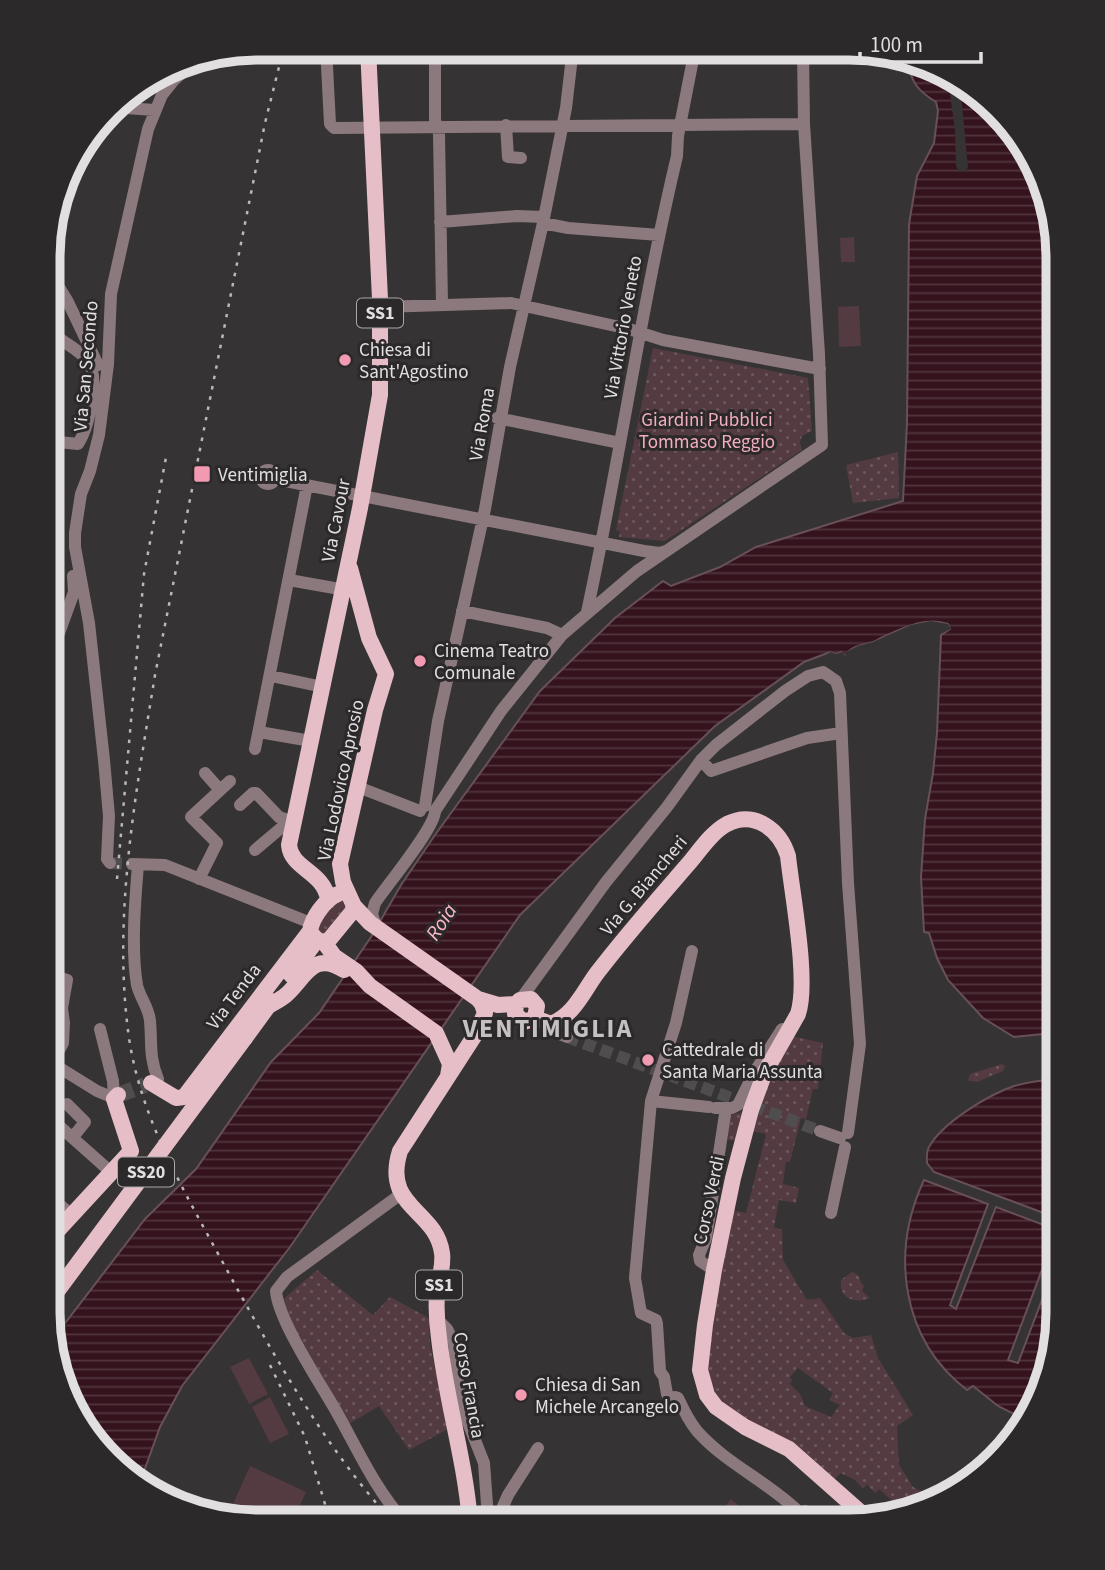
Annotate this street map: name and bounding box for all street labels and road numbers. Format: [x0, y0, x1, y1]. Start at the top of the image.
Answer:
street label: Via Vittorio Veneto [598, 253, 649, 401]
road number: SS1 [357, 298, 403, 328]
street label: Via San Secondo [67, 300, 106, 433]
street label: Via Roma [463, 385, 502, 463]
street label: Via Cavour [315, 476, 358, 564]
street label: Via Lodovico Aprosio [311, 697, 372, 863]
street label: Via G. Biancheri [594, 830, 694, 942]
street label: Via Tenda [200, 958, 268, 1036]
street label: Corso Verdi [687, 1153, 732, 1247]
road number: SS20 [118, 1157, 174, 1186]
road number: SS1 [416, 1270, 462, 1300]
street label: Corso Francia [446, 1330, 491, 1441]

